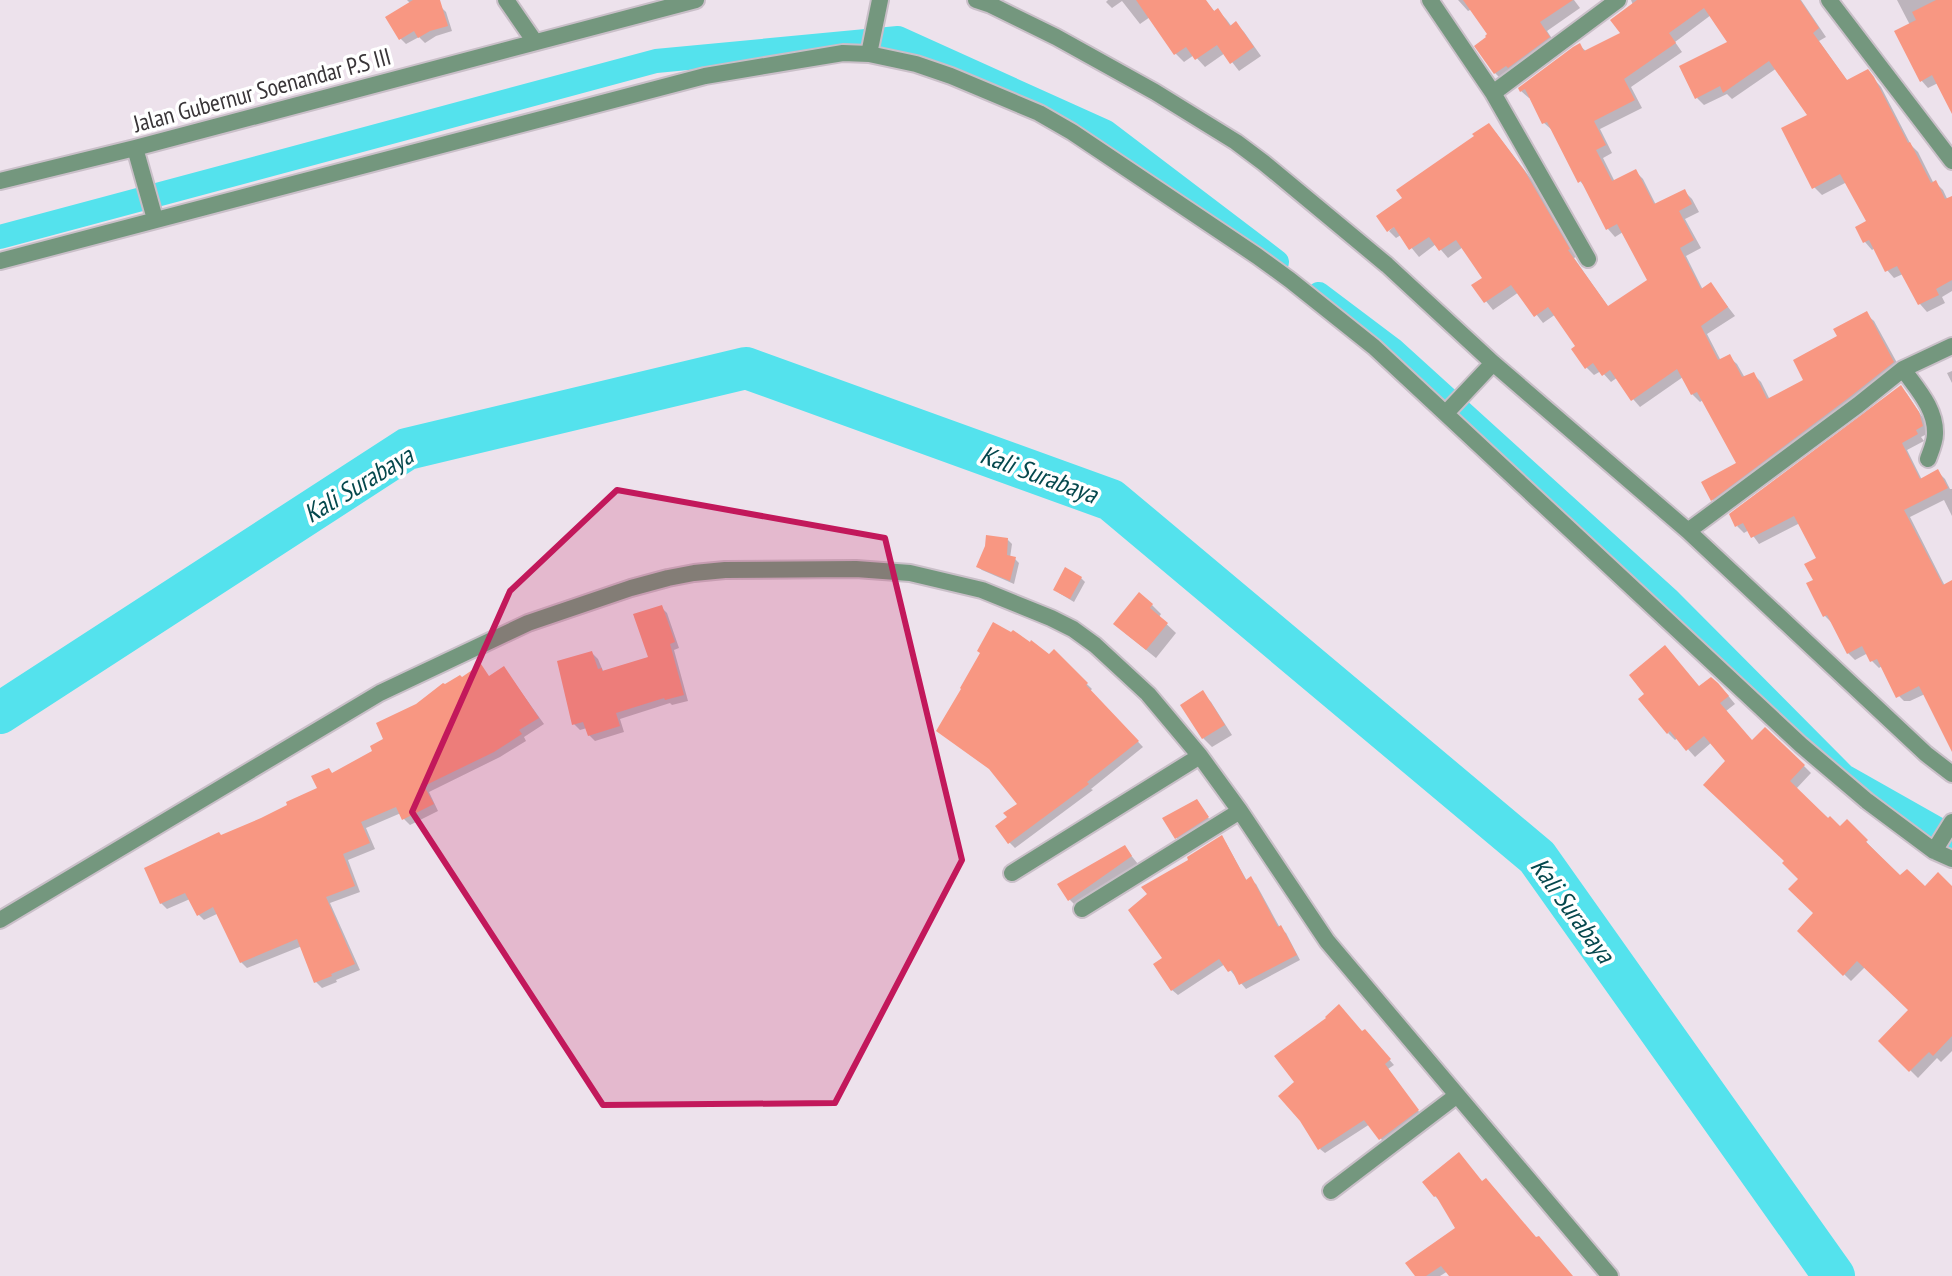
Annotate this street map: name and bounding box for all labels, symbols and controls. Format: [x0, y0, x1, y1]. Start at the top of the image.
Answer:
street label: Jalan Gubernur Soenandar P.S III [129, 41, 394, 140]
water label: Kali Surabaya [297, 438, 420, 529]
water label: Kali Surabaya [976, 438, 1103, 511]
water label: Kali Surabaya [1524, 851, 1623, 970]

